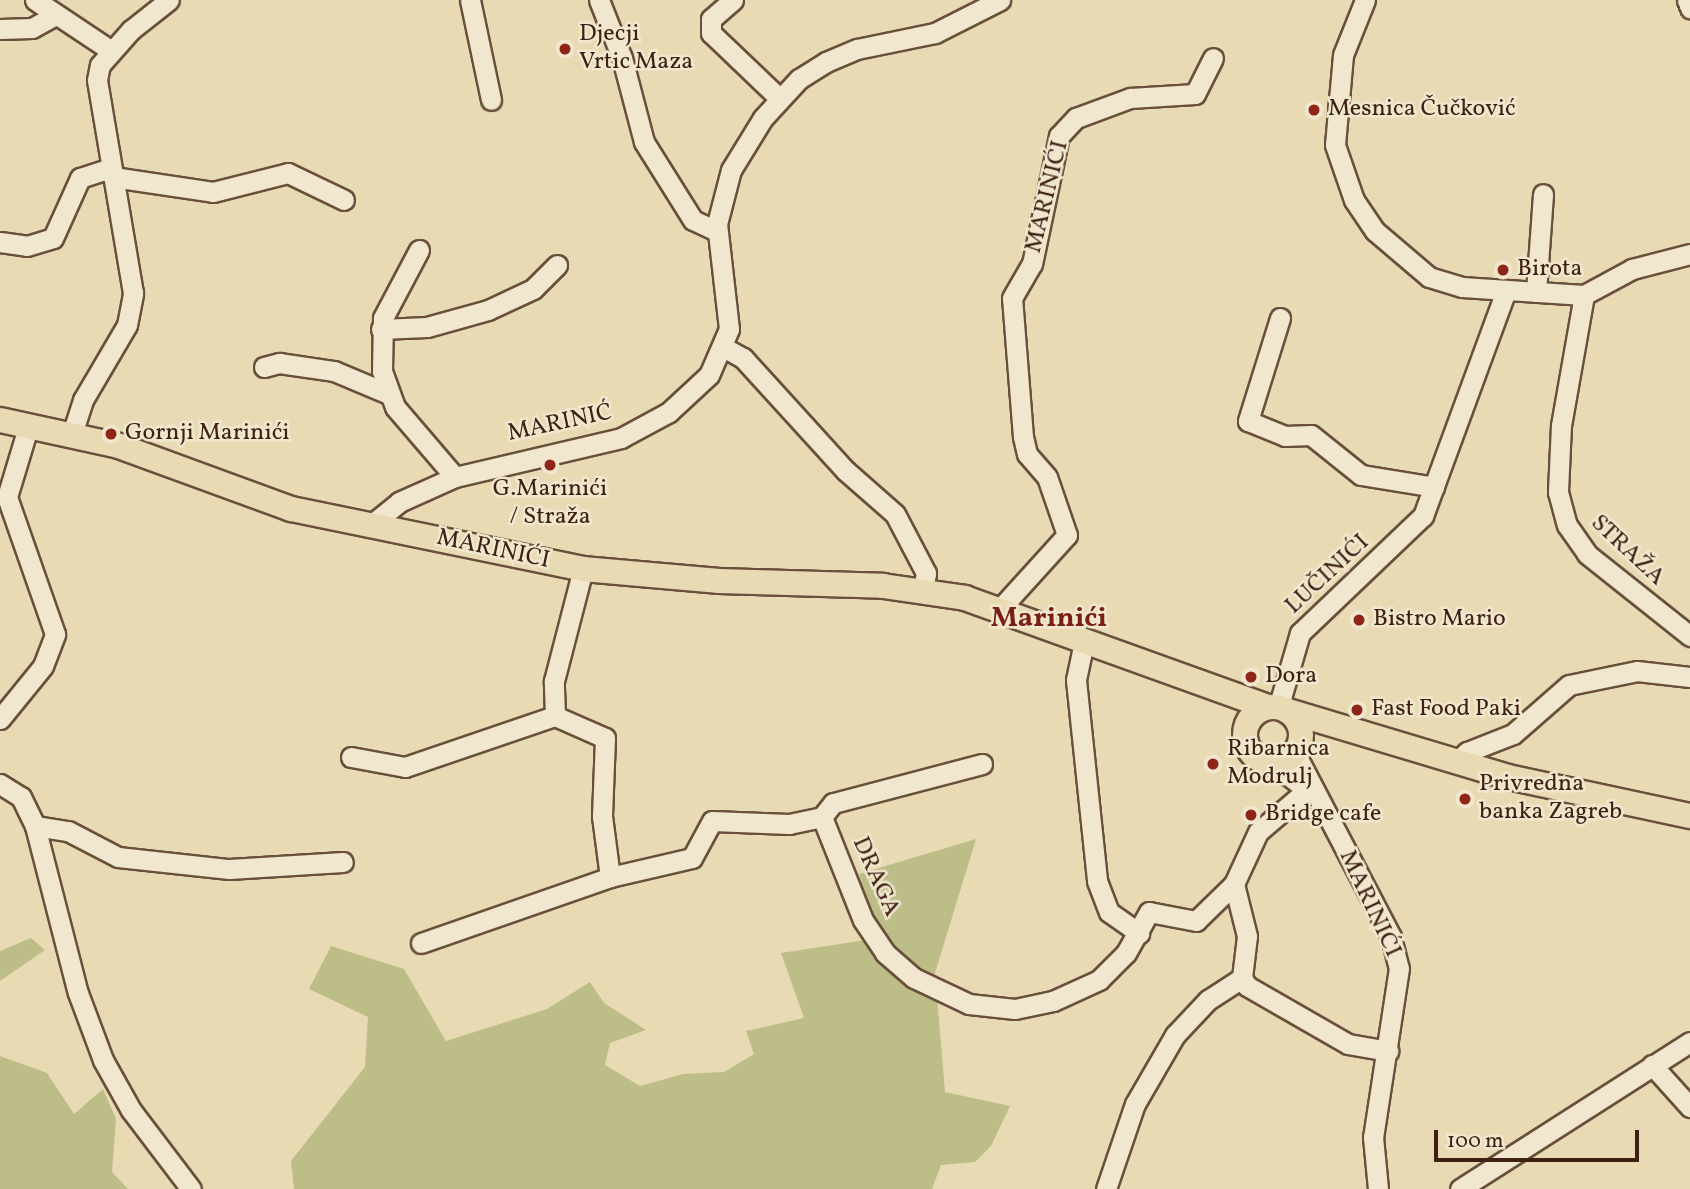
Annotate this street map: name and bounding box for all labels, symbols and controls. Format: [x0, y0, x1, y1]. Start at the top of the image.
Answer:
place label: Djecji Vrtic Maza [579, 21, 693, 77]
marker: Djecji Vrtic Maza [557, 41, 573, 57]
place label: Mesnica Čučković [1328, 96, 1516, 124]
marker: Mesnica Čučković [1306, 102, 1322, 118]
street label: MARINIĆI [1020, 138, 1076, 256]
place label: Birota [1517, 256, 1582, 284]
marker: Birota [1495, 262, 1511, 278]
street label: MARINIĆ [505, 399, 615, 449]
place label: Gornji Marinići [125, 420, 290, 448]
marker: Gornji Marinići [103, 426, 119, 442]
marker: G.Marinići / Straža [542, 457, 558, 473]
place label: G.Marinići / Straža [493, 476, 607, 532]
street label: STRAŽA [1584, 509, 1670, 593]
street label: MARINIĆI [434, 524, 552, 576]
street label: LUČINIĆI [1280, 529, 1376, 621]
district label: Marinići [991, 602, 1107, 636]
place label: Bistro Mario [1373, 606, 1506, 634]
marker: Bistro Mario [1351, 612, 1367, 628]
place label: Dora [1265, 663, 1317, 691]
marker: Dora [1243, 669, 1259, 685]
place label: Fast Food Paki [1371, 696, 1521, 724]
marker: Fast Food Paki [1349, 702, 1365, 718]
place label: Ribarnica Modrulj [1227, 736, 1330, 792]
marker: Ribarnica Modrulj [1205, 756, 1221, 772]
place label: Privredna banka Zagreb [1479, 771, 1622, 827]
marker: Privredna banka Zagreb [1457, 791, 1473, 807]
place label: Bridge cafe [1265, 801, 1381, 829]
marker: Bridge cafe [1243, 807, 1259, 823]
street label: DRAGA [845, 833, 905, 921]
street label: MARINIĆI [1332, 846, 1406, 962]
scale bar [1438, 1116, 1643, 1160]
text: 100 m [1447, 1127, 1504, 1156]

